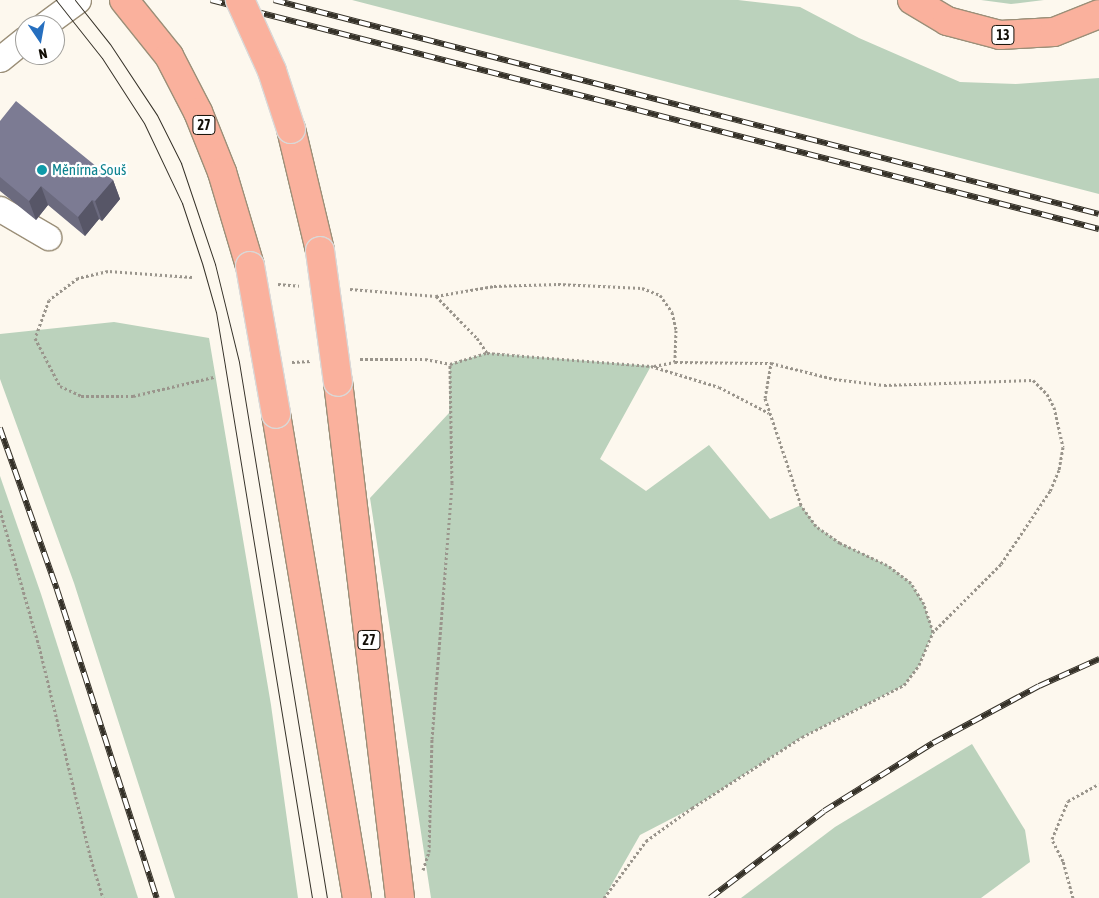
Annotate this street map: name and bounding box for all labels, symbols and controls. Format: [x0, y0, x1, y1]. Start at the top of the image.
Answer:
north arrow [15, 15, 65, 65]
road number: 13 [990, 24, 1016, 46]
text: N [37, 45, 49, 62]
road number: 27 [192, 114, 216, 136]
place label: Měnírna Souš [52, 161, 126, 179]
marker: Měnírna Souš [36, 164, 48, 176]
road number: 27 [356, 628, 382, 652]

